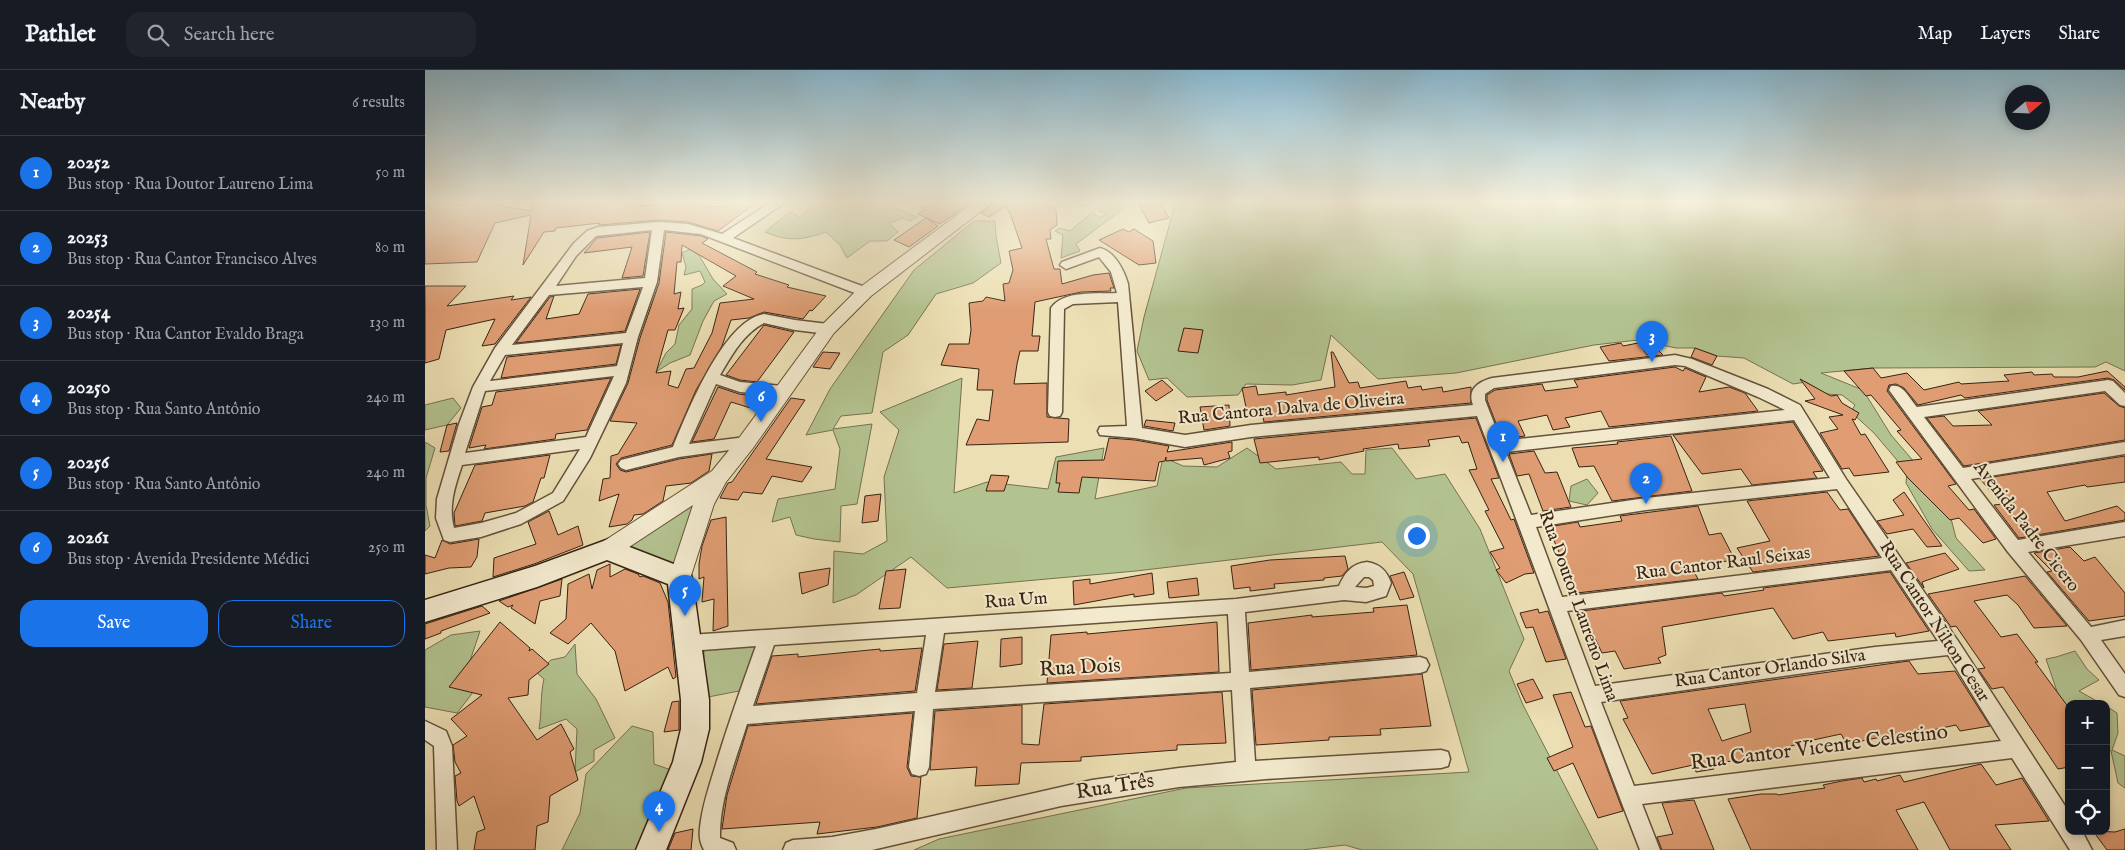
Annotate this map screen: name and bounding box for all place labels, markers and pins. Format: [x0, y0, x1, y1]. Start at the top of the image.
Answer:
pin: 3 [1636, 321, 1668, 362]
pin: 6 [745, 381, 777, 422]
pin: 1 [1487, 421, 1519, 462]
pin: 2 [1630, 463, 1662, 504]
pin: 5 [669, 575, 701, 616]
pin: 4 [643, 791, 675, 832]

